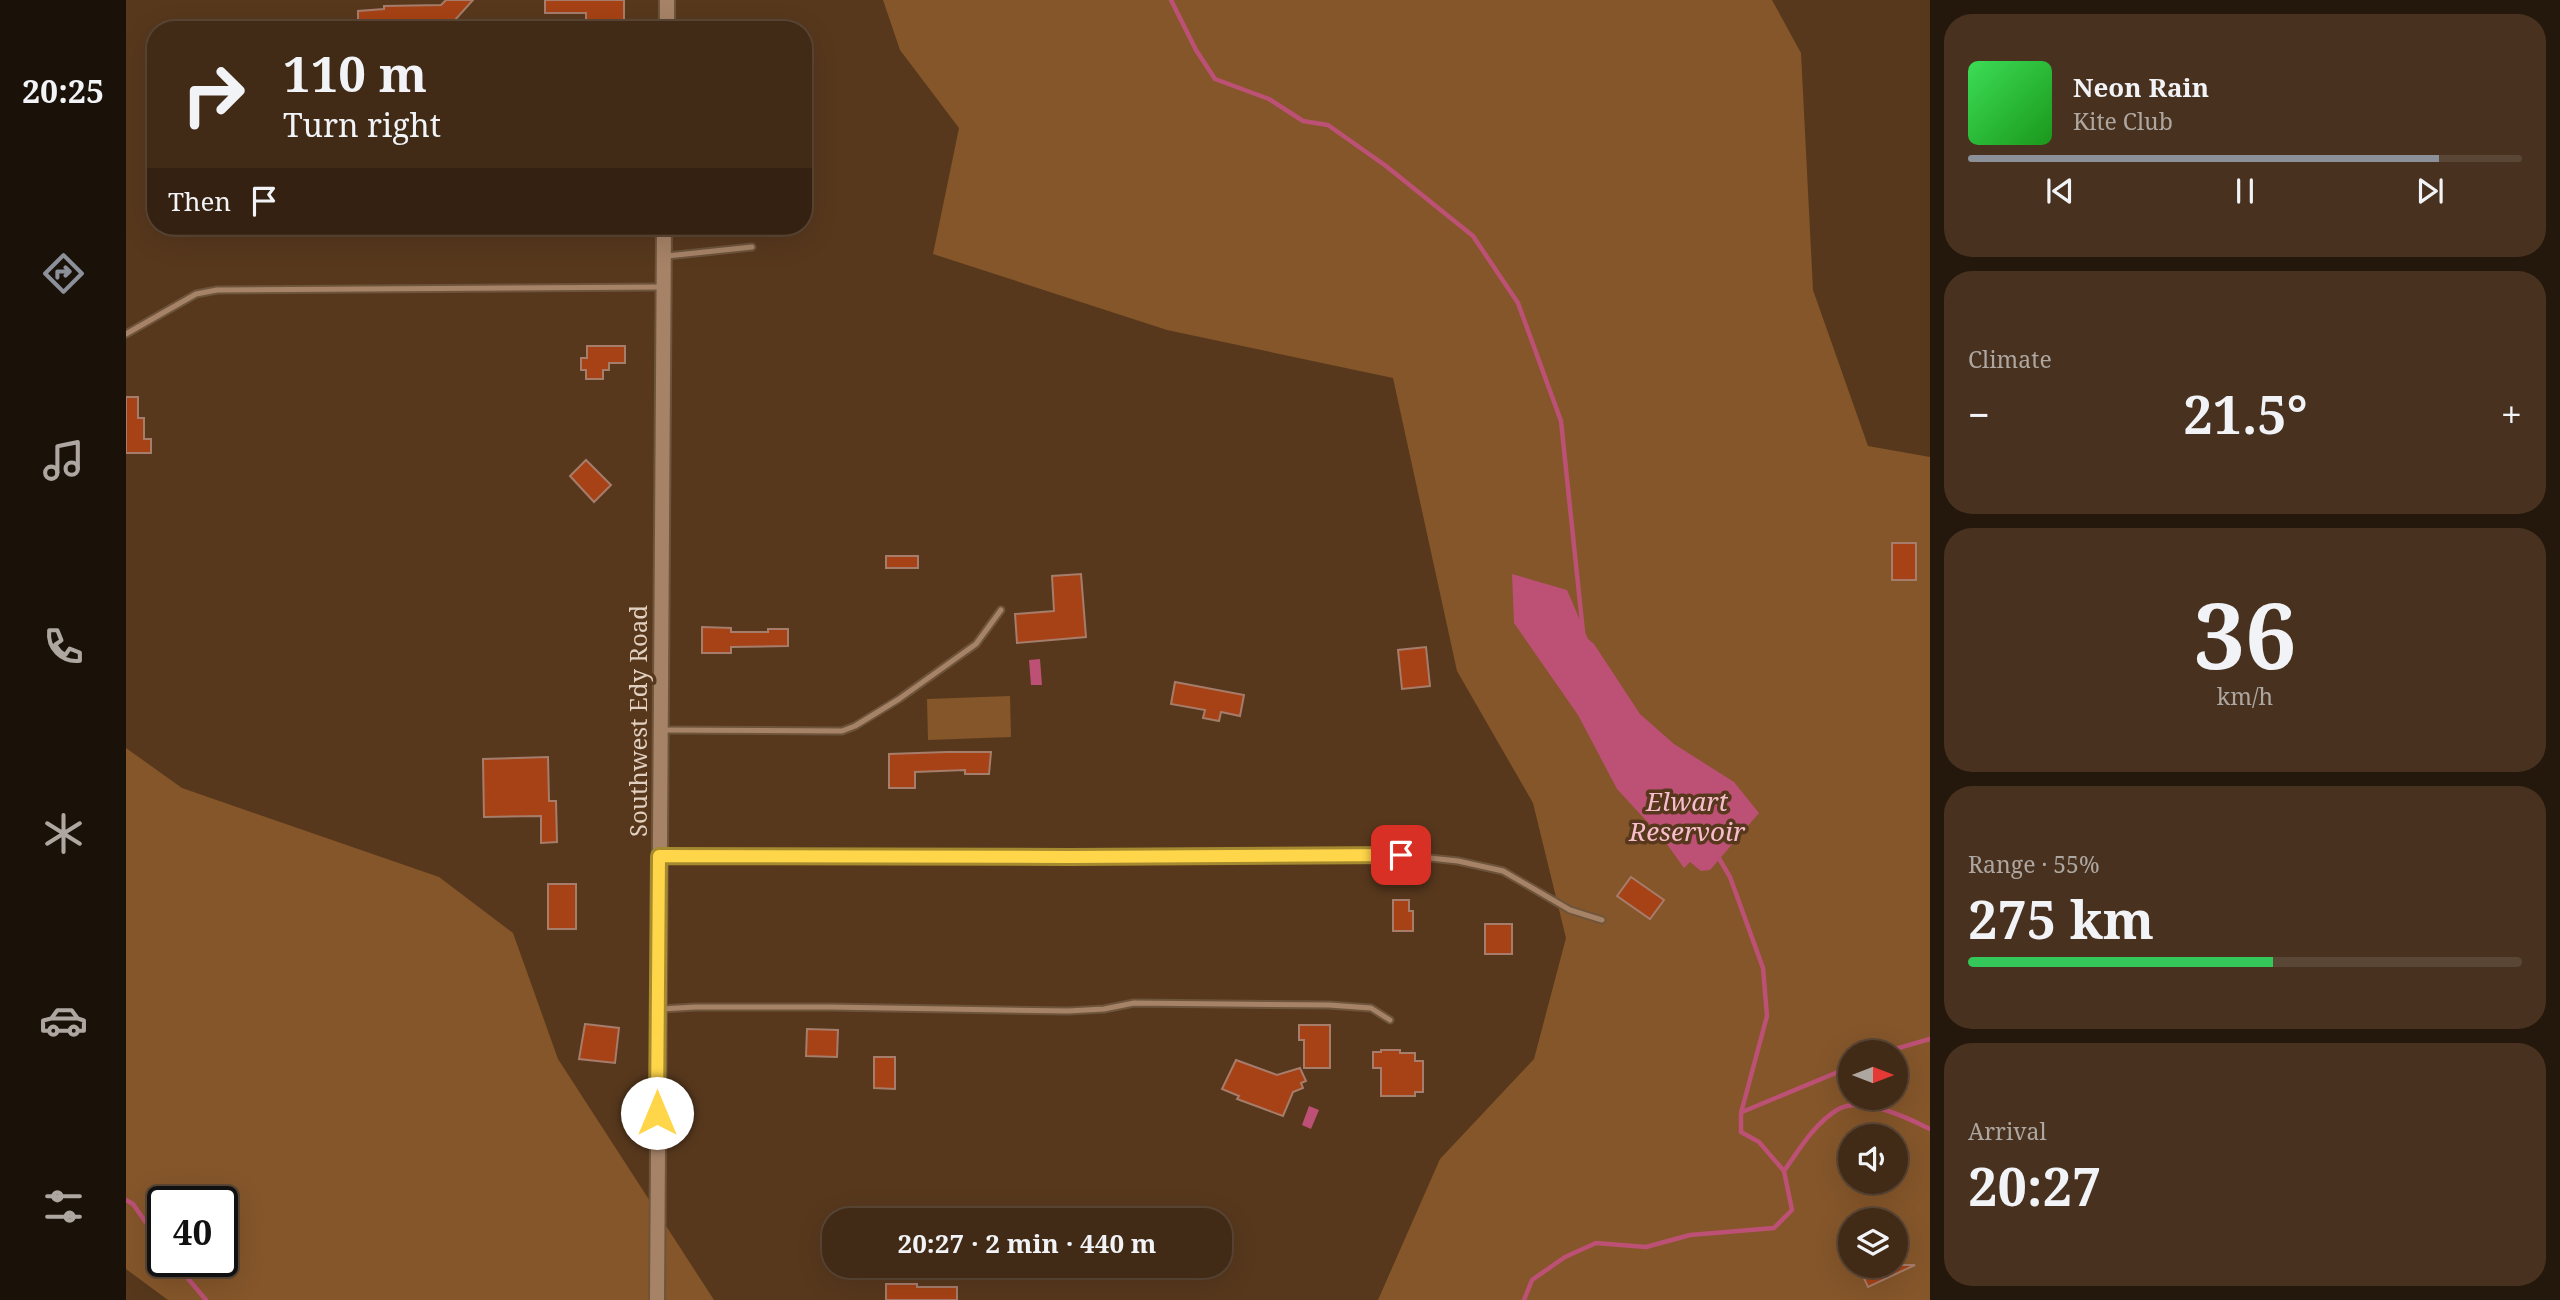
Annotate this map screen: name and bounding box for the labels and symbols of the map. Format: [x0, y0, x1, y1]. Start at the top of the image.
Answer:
street label: Southwest Edy Road [621, 605, 654, 837]
water label: Elwart Reservoir [1628, 783, 1746, 849]
pin [1371, 825, 1431, 885]
north arrow [1838, 1040, 1908, 1110]
position arrow [620, 1076, 694, 1150]
speed limit sign: 40 [147, 1186, 238, 1277]

